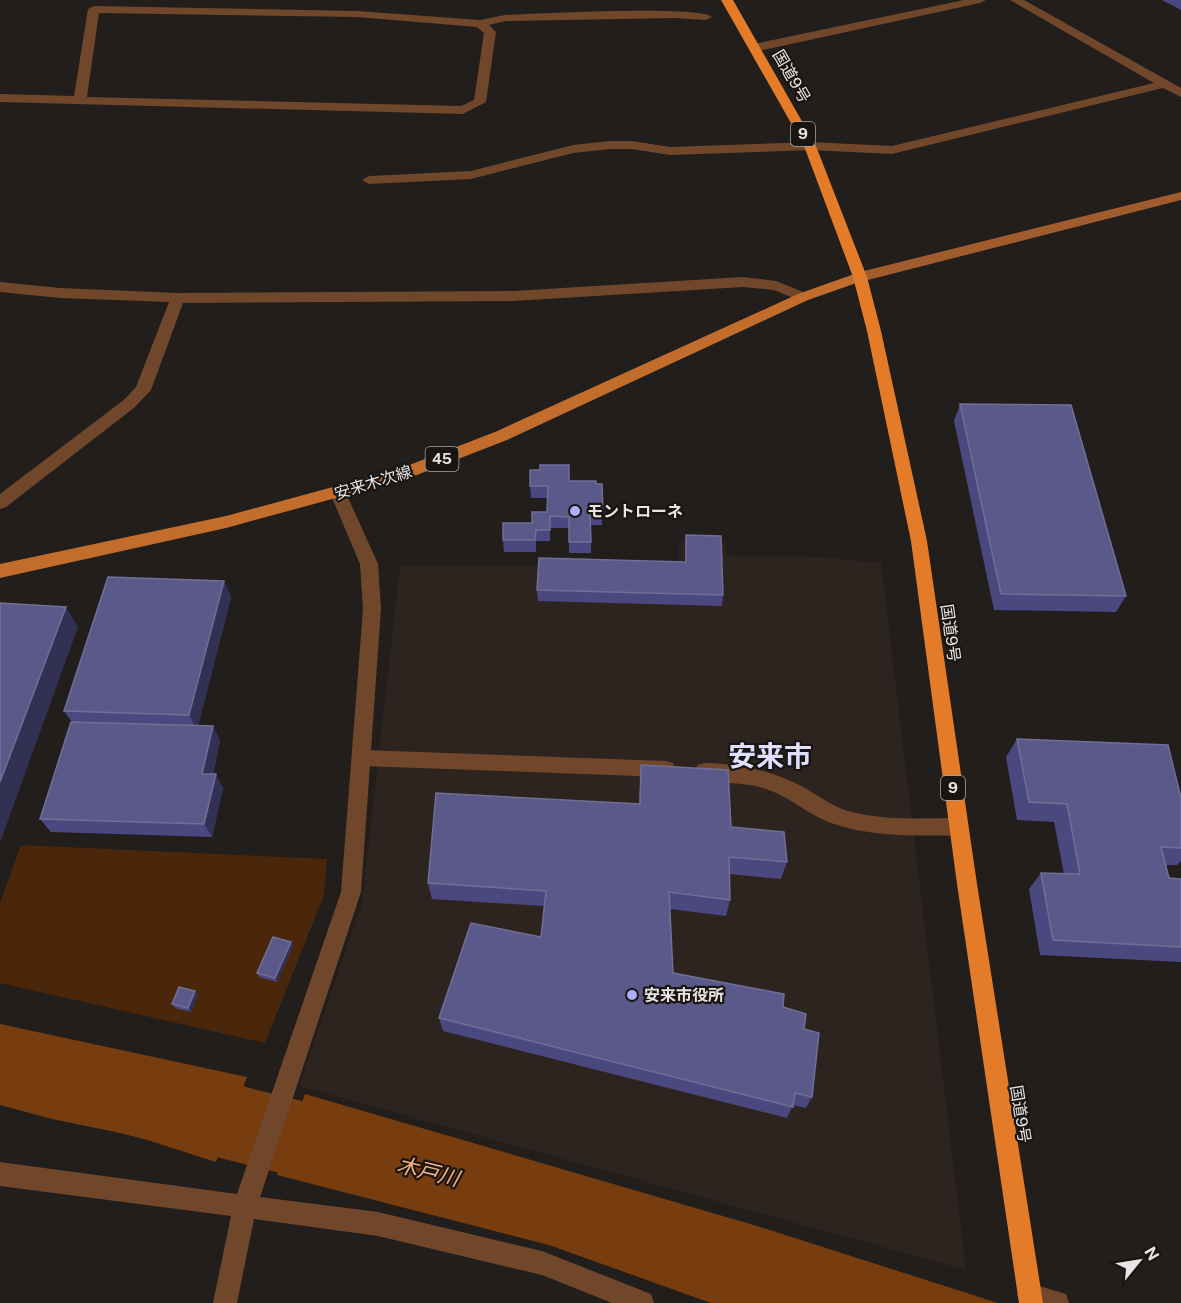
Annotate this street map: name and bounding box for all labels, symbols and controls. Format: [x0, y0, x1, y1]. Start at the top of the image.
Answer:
street label: 国道9号 [769, 46, 814, 106]
road number: 9 [791, 122, 815, 146]
road number: 45 [426, 447, 458, 471]
street label: 安来木次線 [332, 462, 414, 503]
place label: モントローネ [587, 502, 683, 521]
marker: モントローネ [568, 504, 582, 518]
street label: 国道9号 [937, 603, 964, 663]
district label: 安来市 [728, 739, 812, 772]
road number: 9 [941, 776, 965, 800]
place label: 安来市役所 [644, 986, 724, 1005]
marker: 安来市役所 [625, 988, 639, 1002]
street label: 国道9号 [1007, 1084, 1034, 1144]
water label: 木戸川 [395, 1152, 464, 1192]
north arrow [1109, 1231, 1169, 1291]
text: N [1140, 1244, 1163, 1264]

